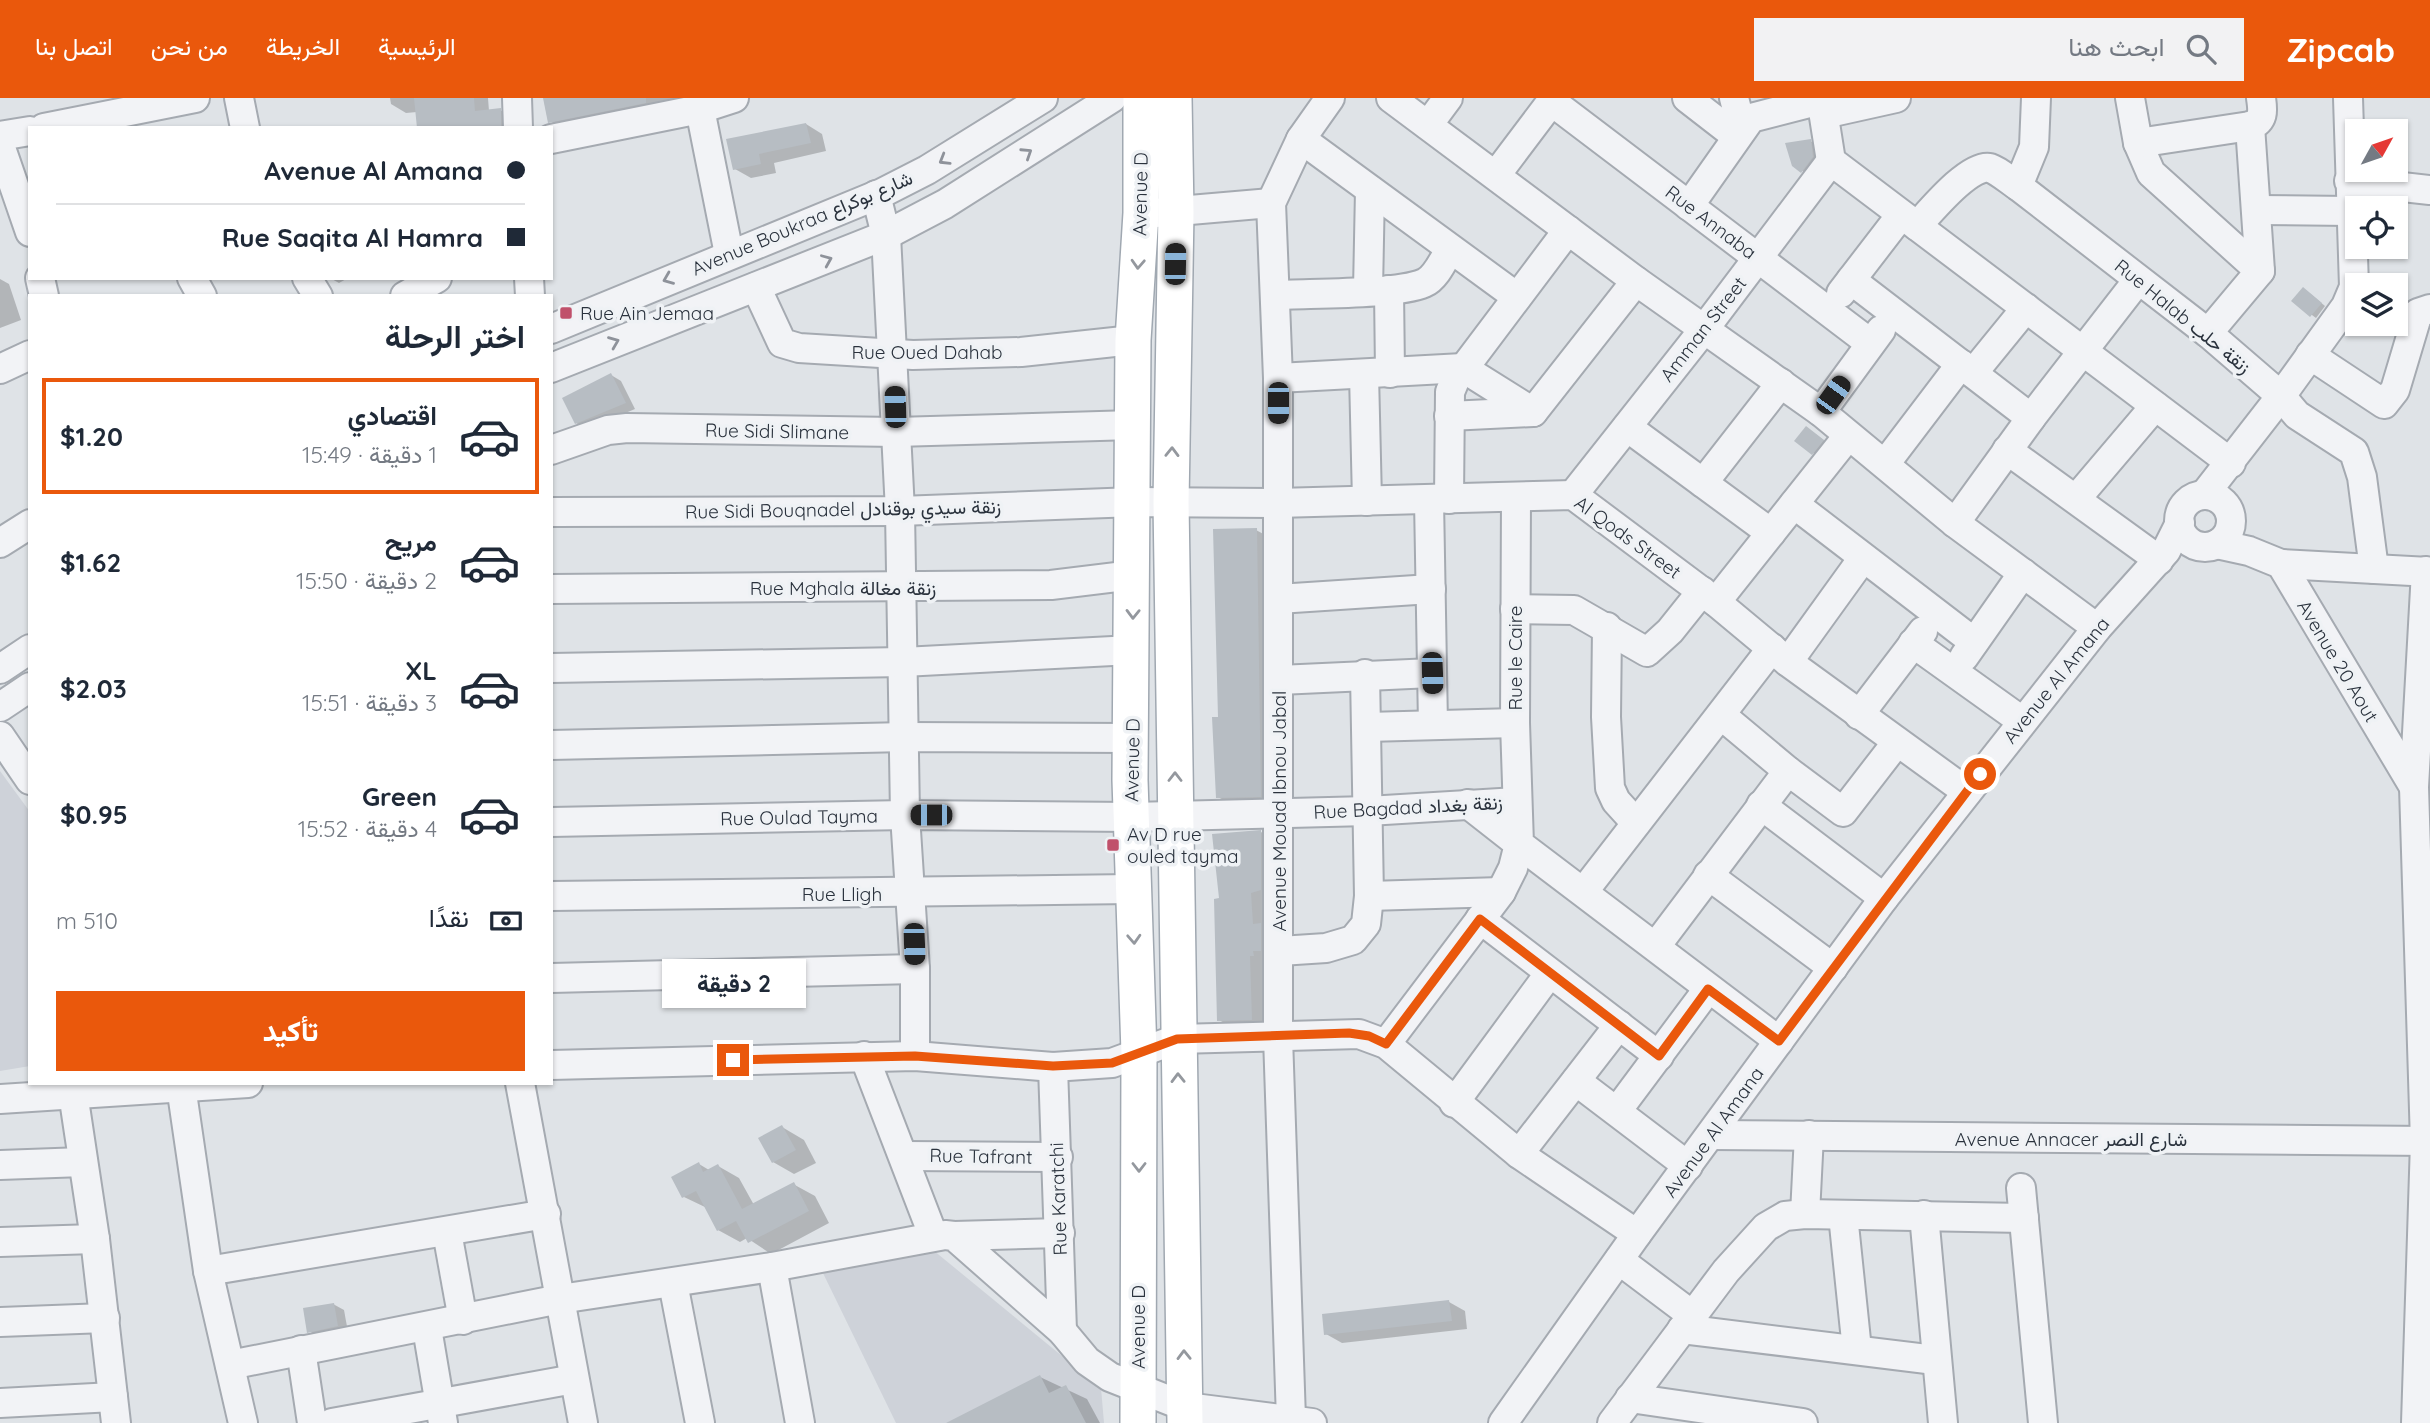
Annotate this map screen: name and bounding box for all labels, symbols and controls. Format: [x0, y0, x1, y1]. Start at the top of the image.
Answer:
search box [1754, 18, 2244, 81]
text: Zipcab [2286, 29, 2395, 70]
text: ابحث هنا [2068, 30, 2164, 63]
icon: search [2182, 30, 2220, 68]
text: اتصل بنا [35, 31, 113, 61]
text: من نحن [151, 31, 228, 61]
text: الخريطة [266, 31, 340, 61]
text: الرئيسية [378, 31, 456, 61]
north arrow [2345, 119, 2408, 182]
map controls [2345, 119, 2408, 336]
one-way arrow [1019, 148, 1032, 161]
one-way arrow [938, 152, 951, 165]
street label: Avenue D [1127, 152, 1153, 236]
text: Avenue Al Amana [264, 154, 483, 187]
street label: Avenue Boukraa شارع بوكراع [688, 166, 916, 281]
street label: Rue Annaba [1661, 180, 1761, 264]
button: locate [2345, 196, 2408, 259]
text: Rue Saqita Al Hamra [222, 221, 483, 254]
car [1165, 243, 1186, 285]
street label: Rue Halab زنقة حلب [2110, 254, 2256, 378]
one-way arrow [820, 255, 832, 269]
one-way arrow [1131, 259, 1146, 270]
one-way arrow [662, 271, 674, 285]
street label: Amman Street [1655, 272, 1751, 386]
button: layers [2345, 273, 2408, 336]
place label: Rue Ain Jemaa [580, 301, 714, 325]
marker: Rue Ain Jemaa [558, 305, 574, 321]
text: اختر الرحلة [385, 316, 525, 356]
one-way arrow [608, 336, 620, 350]
street label: Rue Oued Dahab [851, 340, 1003, 364]
car [1813, 372, 1854, 418]
car [1268, 382, 1289, 424]
car [884, 386, 907, 428]
text: اقتصادي [348, 399, 437, 432]
icon: car [458, 405, 521, 468]
street label: Rue Sidi Slimane [705, 418, 849, 444]
text: $1.20 [60, 420, 123, 453]
text: 1 دقيقة · 15:49 [302, 440, 437, 469]
one-way arrow [1164, 446, 1180, 457]
street label: Al Qods Street [1570, 490, 1686, 584]
street label: Rue Sidi Bouqnadel زنقة سيدي بوقنادل [685, 494, 1001, 528]
text: مريح [385, 525, 437, 558]
icon: car [458, 531, 521, 594]
text: $1.62 [60, 546, 121, 579]
text: 2 دقيقة · 15:50 [296, 566, 437, 595]
street label: Rue Mghala زنقة مغالة [750, 576, 936, 600]
street label: Avenue 20 Aout [2292, 596, 2384, 726]
street label: Rue le Caire [1503, 606, 1527, 711]
one-way arrow [1125, 609, 1141, 620]
street label: Avenue Al Amana [1998, 612, 2114, 748]
car [1421, 652, 1444, 694]
text: XL [405, 654, 437, 687]
icon: car [458, 657, 521, 720]
text: $2.03 [60, 672, 127, 705]
text: 3 دقيقة · 15:51 [302, 688, 437, 717]
street label: Avenue Mouad Ibnou Jabal [1267, 691, 1291, 931]
street label: Avenue D [1119, 718, 1145, 802]
route start [1964, 758, 1996, 790]
one-way arrow [1167, 772, 1183, 782]
text: Green [362, 780, 437, 813]
icon: car [458, 783, 521, 846]
street label: Rue Bagdad زنقة بغداد [1313, 790, 1503, 824]
text: $0.95 [60, 798, 128, 831]
street label: Rue Oulad Tayma [720, 804, 878, 830]
car [911, 805, 953, 826]
text: 4 دقيقة · 15:52 [298, 814, 437, 843]
place label: Av D rue ouled tayma [1127, 822, 1239, 868]
marker: Av D rue ouled tayma [1105, 837, 1121, 853]
street label: Rue Lligh [802, 882, 882, 906]
text: نقدًا [429, 901, 469, 934]
icon: cash [487, 902, 525, 940]
text: 510 m [56, 906, 118, 935]
car [903, 923, 926, 965]
one-way arrow [1127, 934, 1142, 945]
callout: 2 دقيقة [661, 958, 805, 1007]
text: 2 دقيقة [697, 969, 771, 998]
button: تأكيد [56, 991, 525, 1071]
route end [717, 1044, 749, 1076]
street label: Avenue Al Amana [1658, 1062, 1768, 1202]
one-way arrow [1170, 1073, 1186, 1083]
street label: Avenue Annacer شارع النصر [1955, 1127, 2187, 1152]
street label: Rue Karatchi [1044, 1142, 1072, 1256]
street label: Rue Tafrant [929, 1143, 1033, 1169]
one-way arrow [1131, 1162, 1147, 1173]
street label: Avenue D [1126, 1285, 1150, 1369]
one-way arrow [1177, 1349, 1192, 1360]

